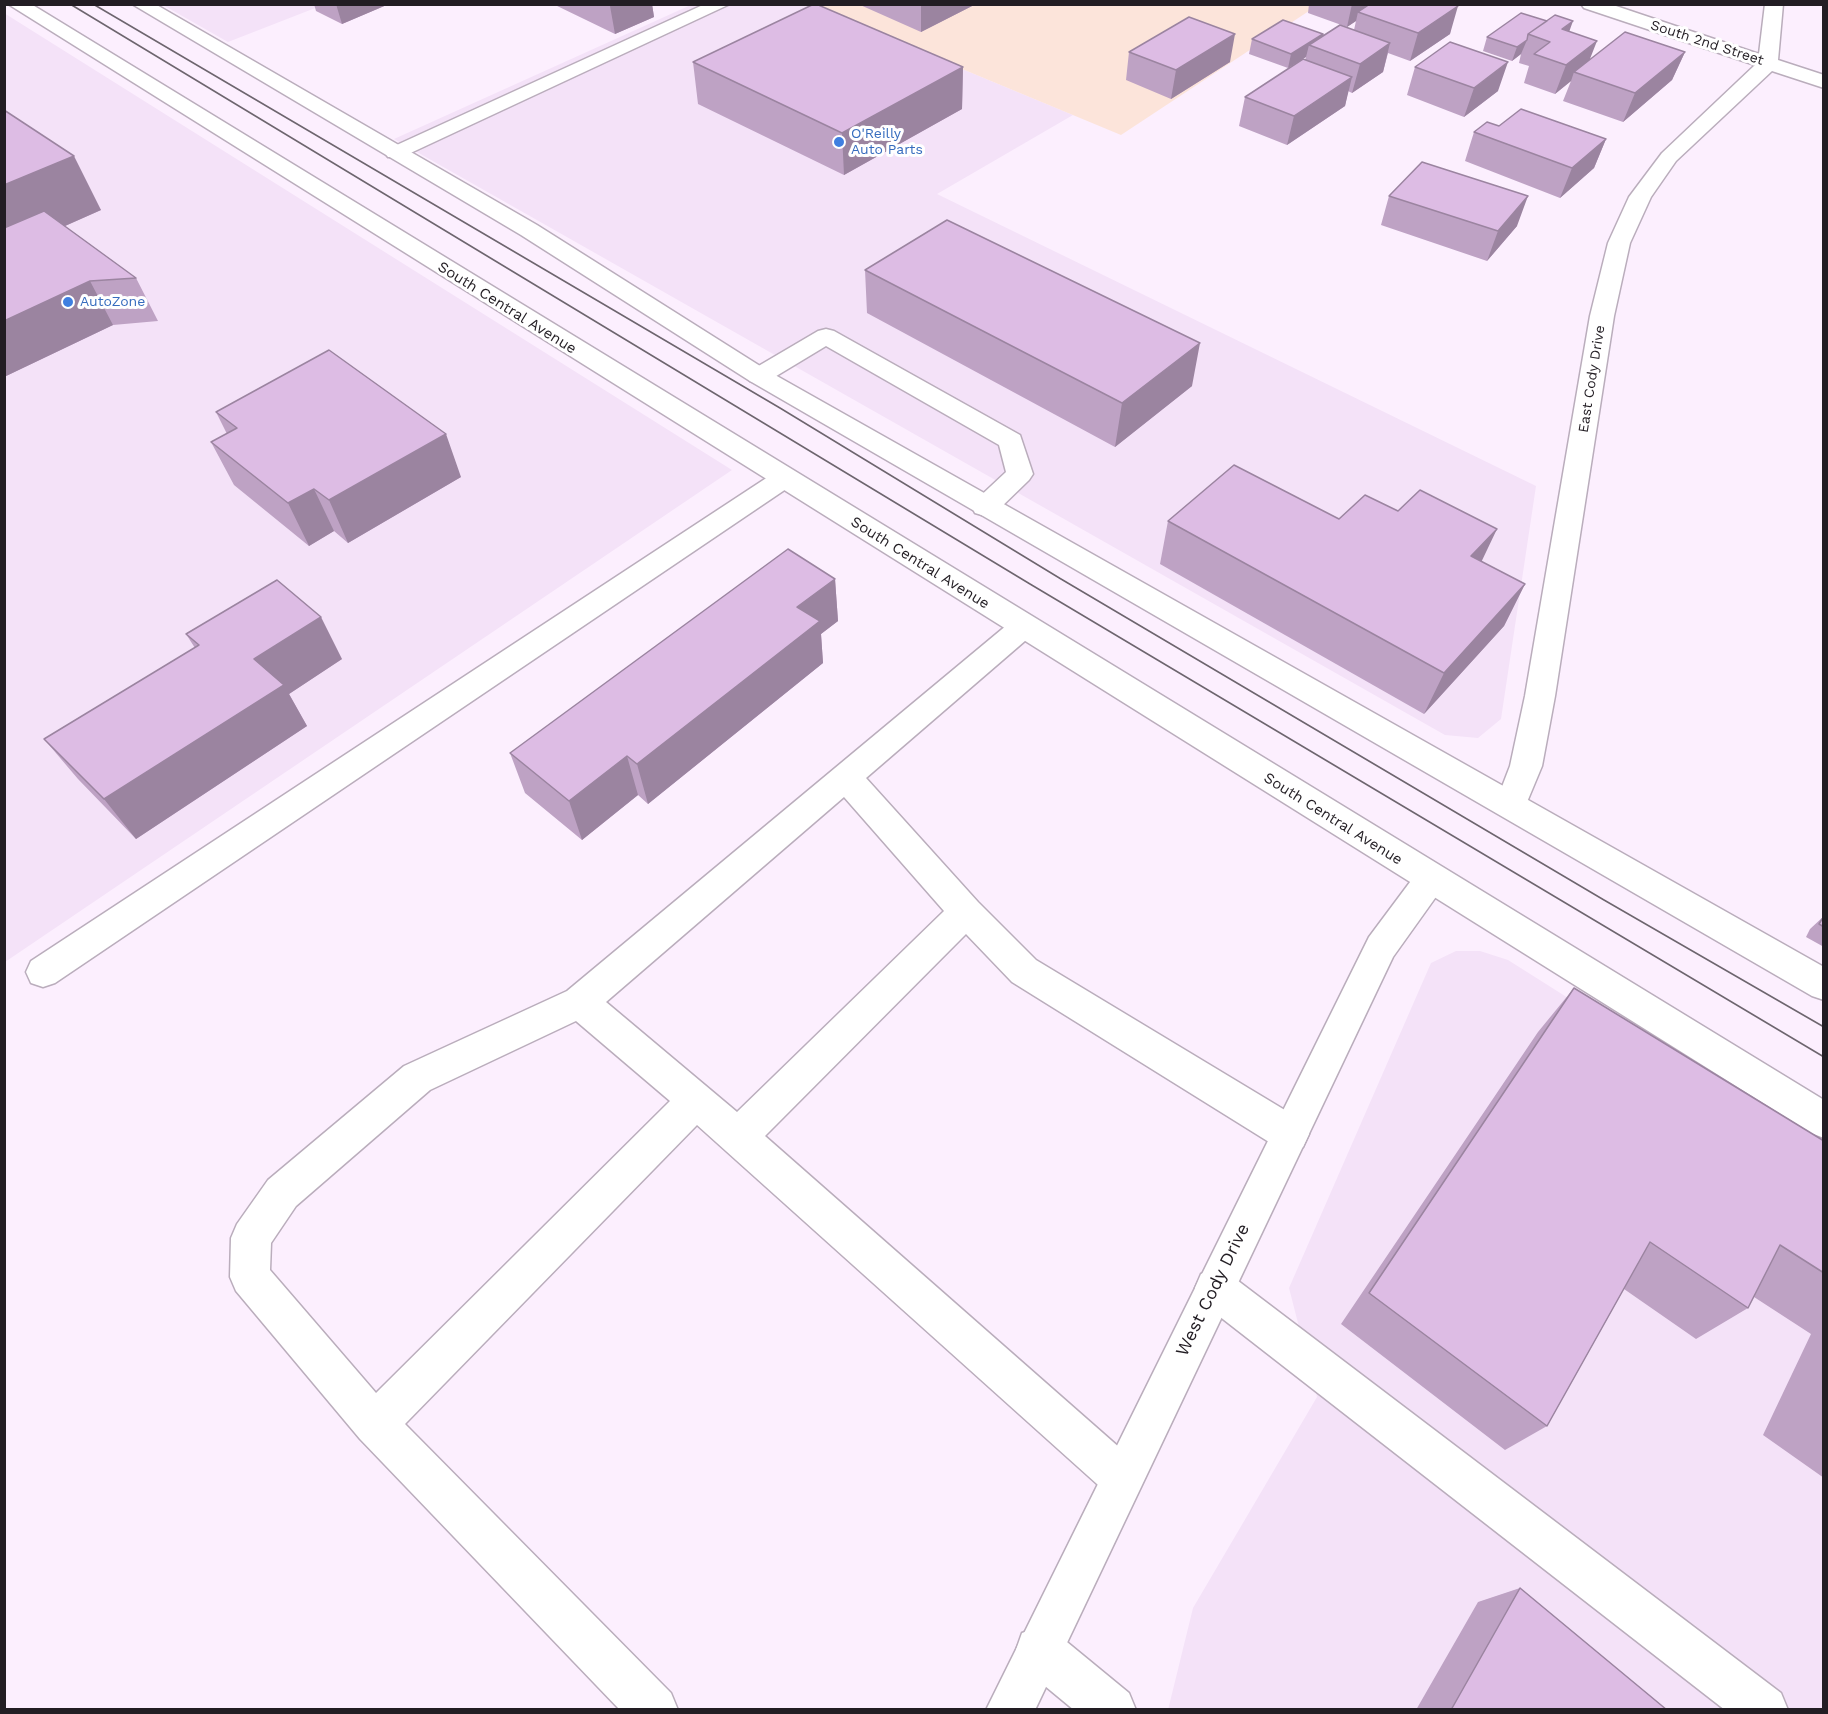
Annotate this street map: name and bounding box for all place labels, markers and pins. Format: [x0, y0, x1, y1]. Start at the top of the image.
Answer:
place label: O'Reilly Auto Parts [851, 126, 923, 158]
marker: O'Reilly Auto Parts [832, 135, 846, 149]
place label: AutoZone [80, 294, 145, 310]
marker: AutoZone [61, 295, 75, 309]

